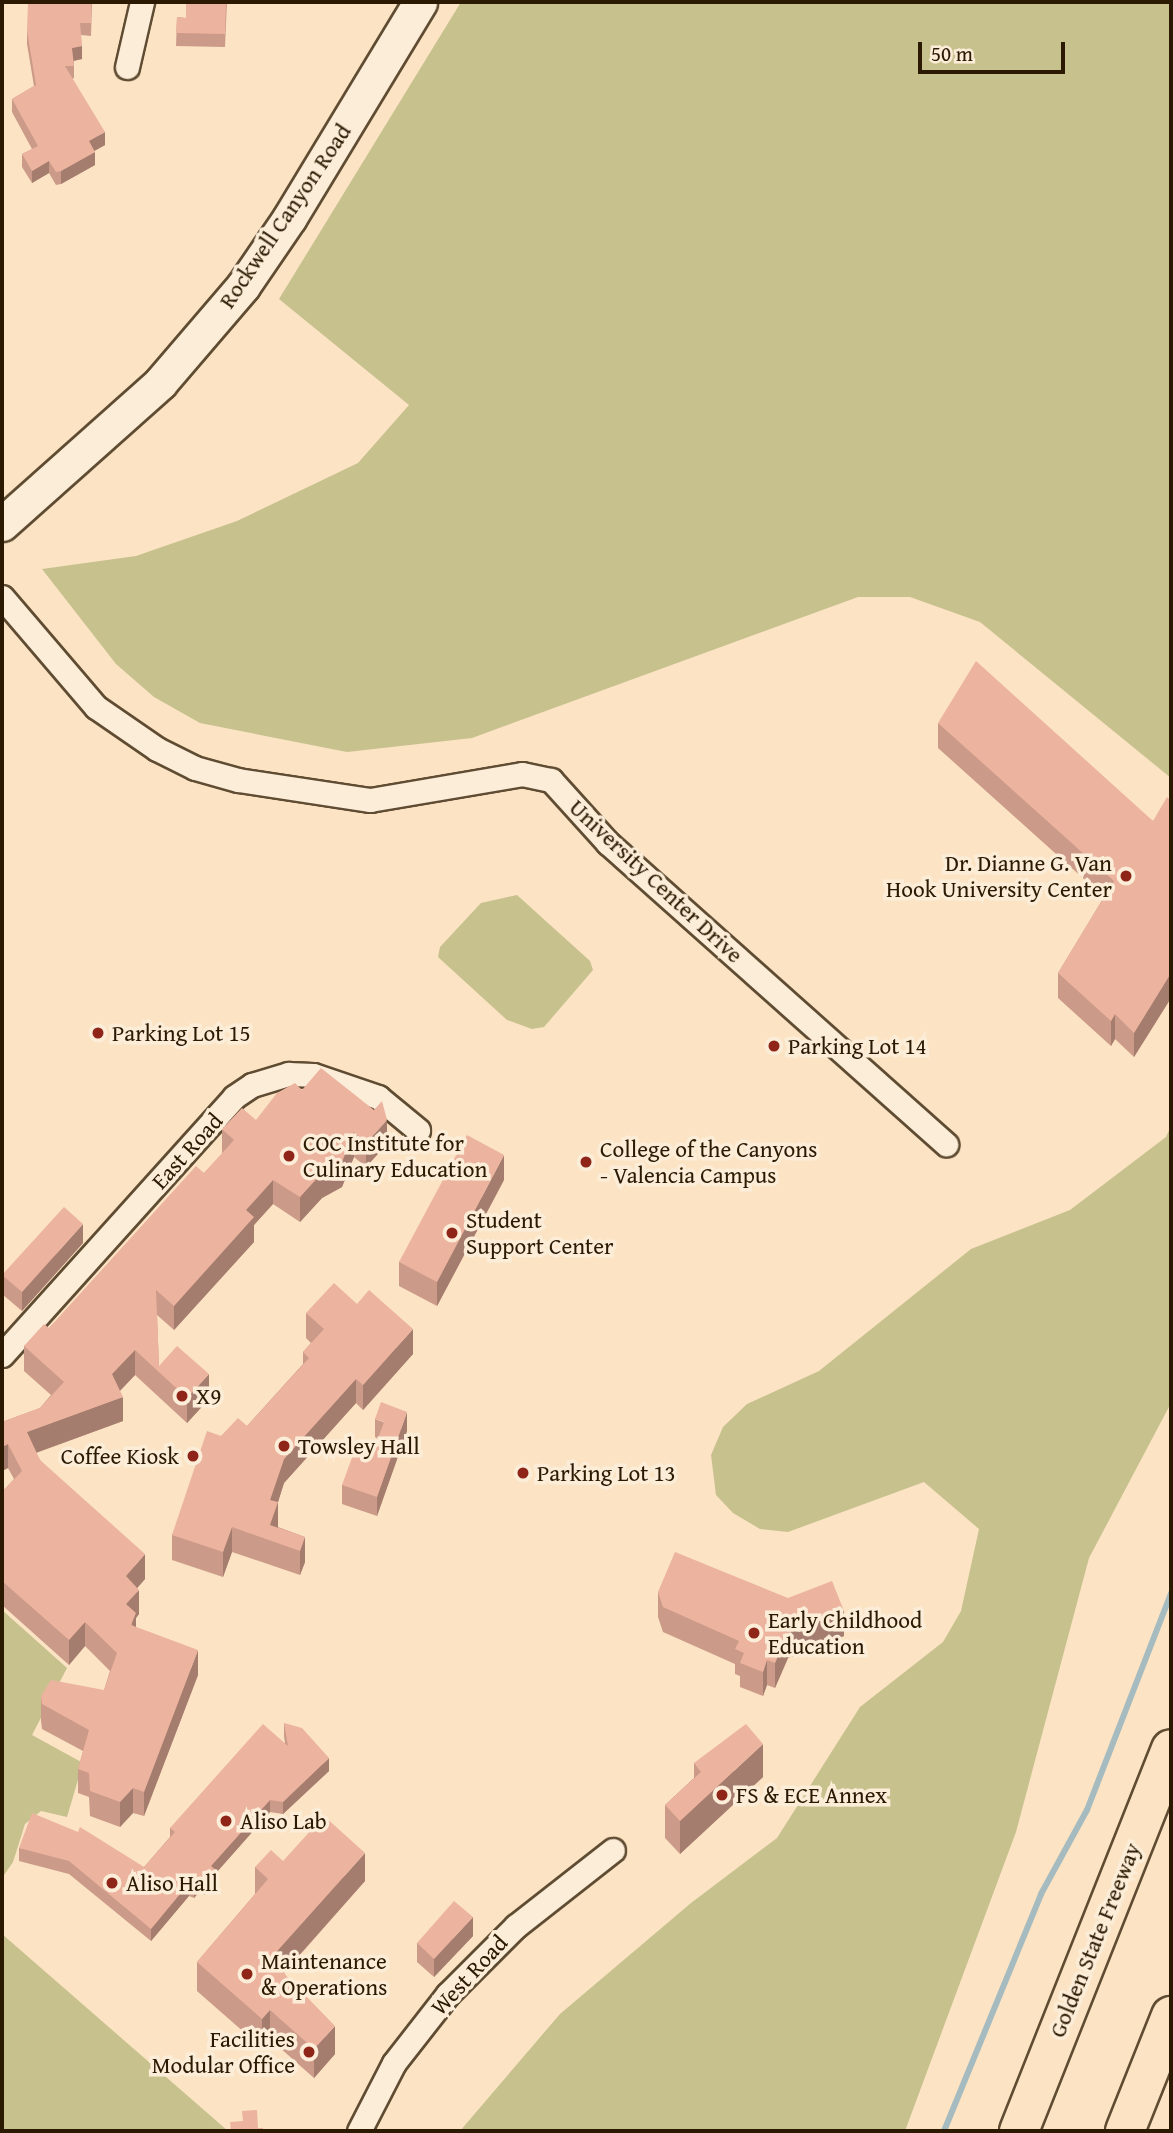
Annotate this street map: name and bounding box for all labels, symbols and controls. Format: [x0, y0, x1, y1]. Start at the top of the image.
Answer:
scale bar [921, 28, 1068, 72]
text: 50 m [931, 38, 973, 69]
street label: Rockwell Canyon Road [213, 119, 357, 313]
street label: University Center Drive [564, 793, 748, 969]
place label: Dr. Dianne G. Van Hook University Center [886, 849, 1112, 903]
marker: Dr. Dianne G. Van Hook University Center [1118, 868, 1134, 884]
place label: Parking Lot 15 [112, 1019, 251, 1047]
marker: Parking Lot 15 [90, 1025, 106, 1041]
place label: Parking Lot 14 [788, 1032, 927, 1060]
marker: Parking Lot 14 [766, 1038, 782, 1054]
street label: East Road [146, 1107, 228, 1195]
place label: COC Institute for Culinary Education [303, 1129, 487, 1183]
place label: College of the Canyons - Valencia Campus [600, 1135, 817, 1189]
marker: COC Institute for Culinary Education [281, 1148, 297, 1164]
marker: College of the Canyons - Valencia Campus [578, 1154, 594, 1170]
place label: Student Support Center [466, 1206, 613, 1260]
marker: Student Support Center [444, 1225, 460, 1241]
place label: X9 [196, 1382, 221, 1410]
marker: X9 [174, 1388, 190, 1404]
place label: Towsley Hall [298, 1432, 420, 1460]
marker: Towsley Hall [276, 1438, 292, 1454]
place label: Coffee Kiosk [61, 1442, 179, 1470]
marker: Coffee Kiosk [185, 1448, 201, 1464]
place label: Parking Lot 13 [537, 1459, 676, 1487]
marker: Parking Lot 13 [515, 1465, 531, 1481]
place label: Early Childhood Education [768, 1606, 922, 1660]
marker: Early Childhood Education [746, 1625, 762, 1641]
place label: FS & ECE Annex [736, 1781, 887, 1809]
marker: FS & ECE Annex [714, 1787, 730, 1803]
place label: Aliso Lab [240, 1807, 327, 1835]
marker: Aliso Lab [218, 1813, 234, 1829]
street label: Golden State Freeway [1043, 1839, 1147, 2041]
place label: Aliso Hall [126, 1869, 218, 1897]
marker: Aliso Hall [104, 1875, 120, 1891]
street label: West Road [425, 1929, 513, 2021]
place label: Maintenance & Operations [261, 1947, 387, 2001]
marker: Maintenance & Operations [239, 1966, 255, 1982]
place label: Facilities Modular Office [152, 2025, 295, 2079]
marker: Facilities Modular Office [301, 2044, 317, 2060]

